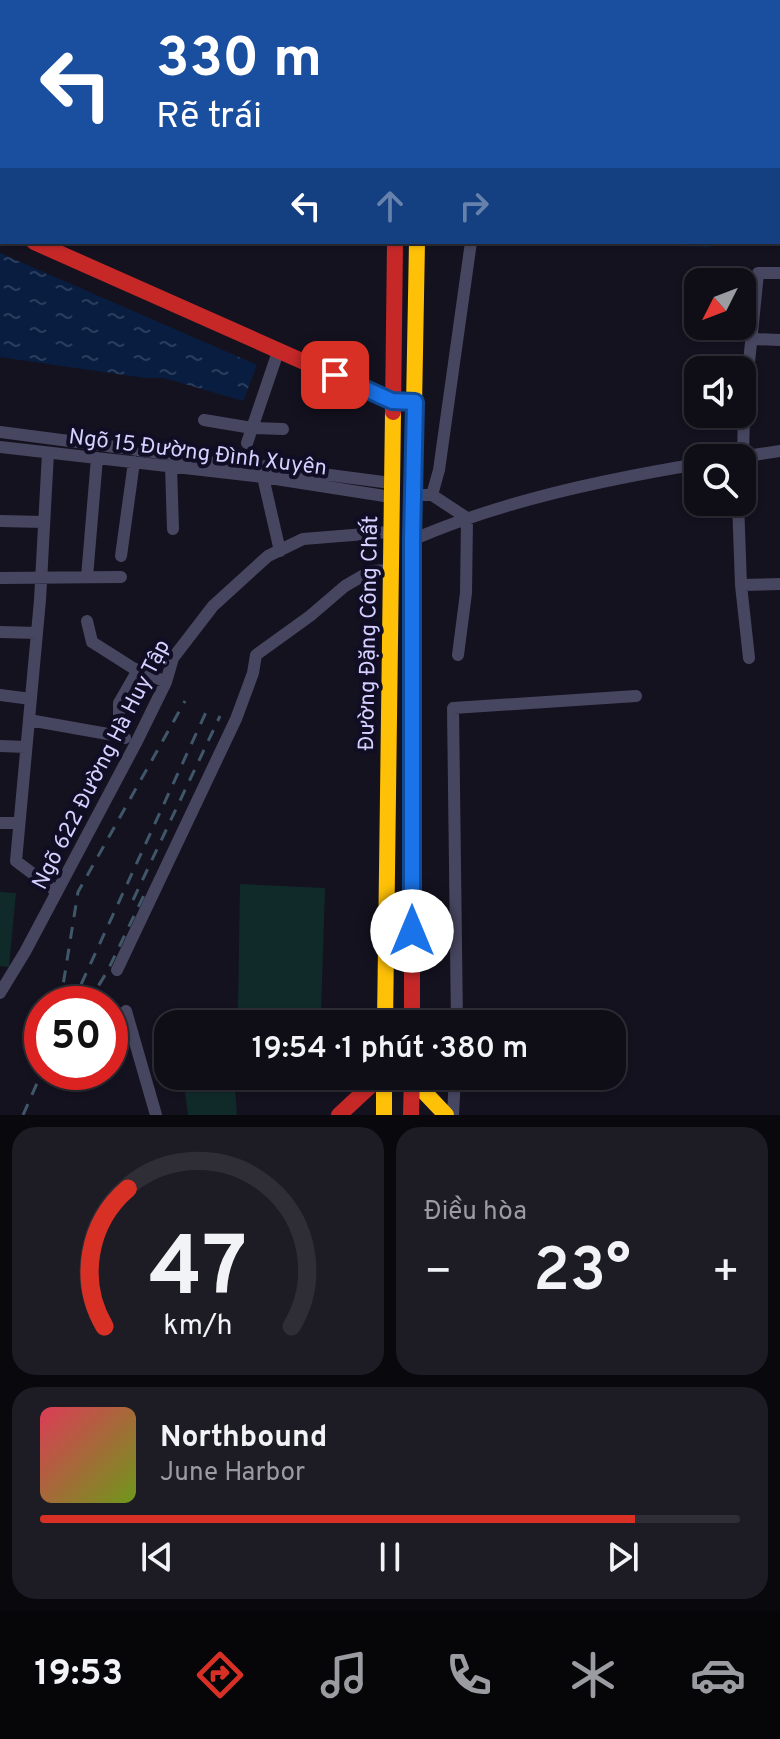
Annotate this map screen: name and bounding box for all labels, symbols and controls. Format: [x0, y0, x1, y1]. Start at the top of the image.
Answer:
text: 330 m [156, 26, 322, 96]
icon: left [24, 32, 128, 136]
text: Rẽ trái [156, 95, 262, 141]
icon: left [284, 184, 328, 228]
icon: ahead [368, 184, 412, 228]
icon: right [452, 184, 496, 228]
north arrow [684, 268, 756, 340]
map controls [684, 268, 756, 516]
pin [301, 341, 369, 409]
icon: arrive [313, 353, 357, 397]
button: sound [684, 356, 756, 428]
street label: Ngõ 15 Đường Đình Xuyên [67, 424, 328, 483]
button: search [684, 444, 756, 516]
street label: Đường Đặng Công Chất [352, 515, 385, 751]
street label: Ngõ 622 Đường Hà Huy Tập [27, 636, 177, 895]
position arrow [370, 889, 454, 973]
speed limit sign: 50 [24, 986, 128, 1090]
text: 19:54 · 1 phút · 380 m [252, 1031, 528, 1068]
text: Điều hòa [424, 1196, 527, 1229]
text: 47 [149, 1220, 247, 1325]
text: 23° [533, 1236, 631, 1312]
text: − [424, 1246, 452, 1302]
text: + [712, 1246, 740, 1302]
text: km/h [163, 1309, 233, 1345]
text: Northbound [160, 1420, 327, 1457]
text: June Harbor [160, 1457, 305, 1490]
icon: previous [135, 1535, 179, 1579]
icon: pause [368, 1535, 412, 1579]
icon: next [601, 1535, 645, 1579]
icon: directions [192, 1647, 248, 1703]
icon: music [316, 1647, 372, 1703]
icon: phone [441, 1647, 497, 1703]
icon: climate [565, 1647, 621, 1703]
icon: car [690, 1647, 746, 1703]
text: 19:53 [34, 1652, 123, 1698]

